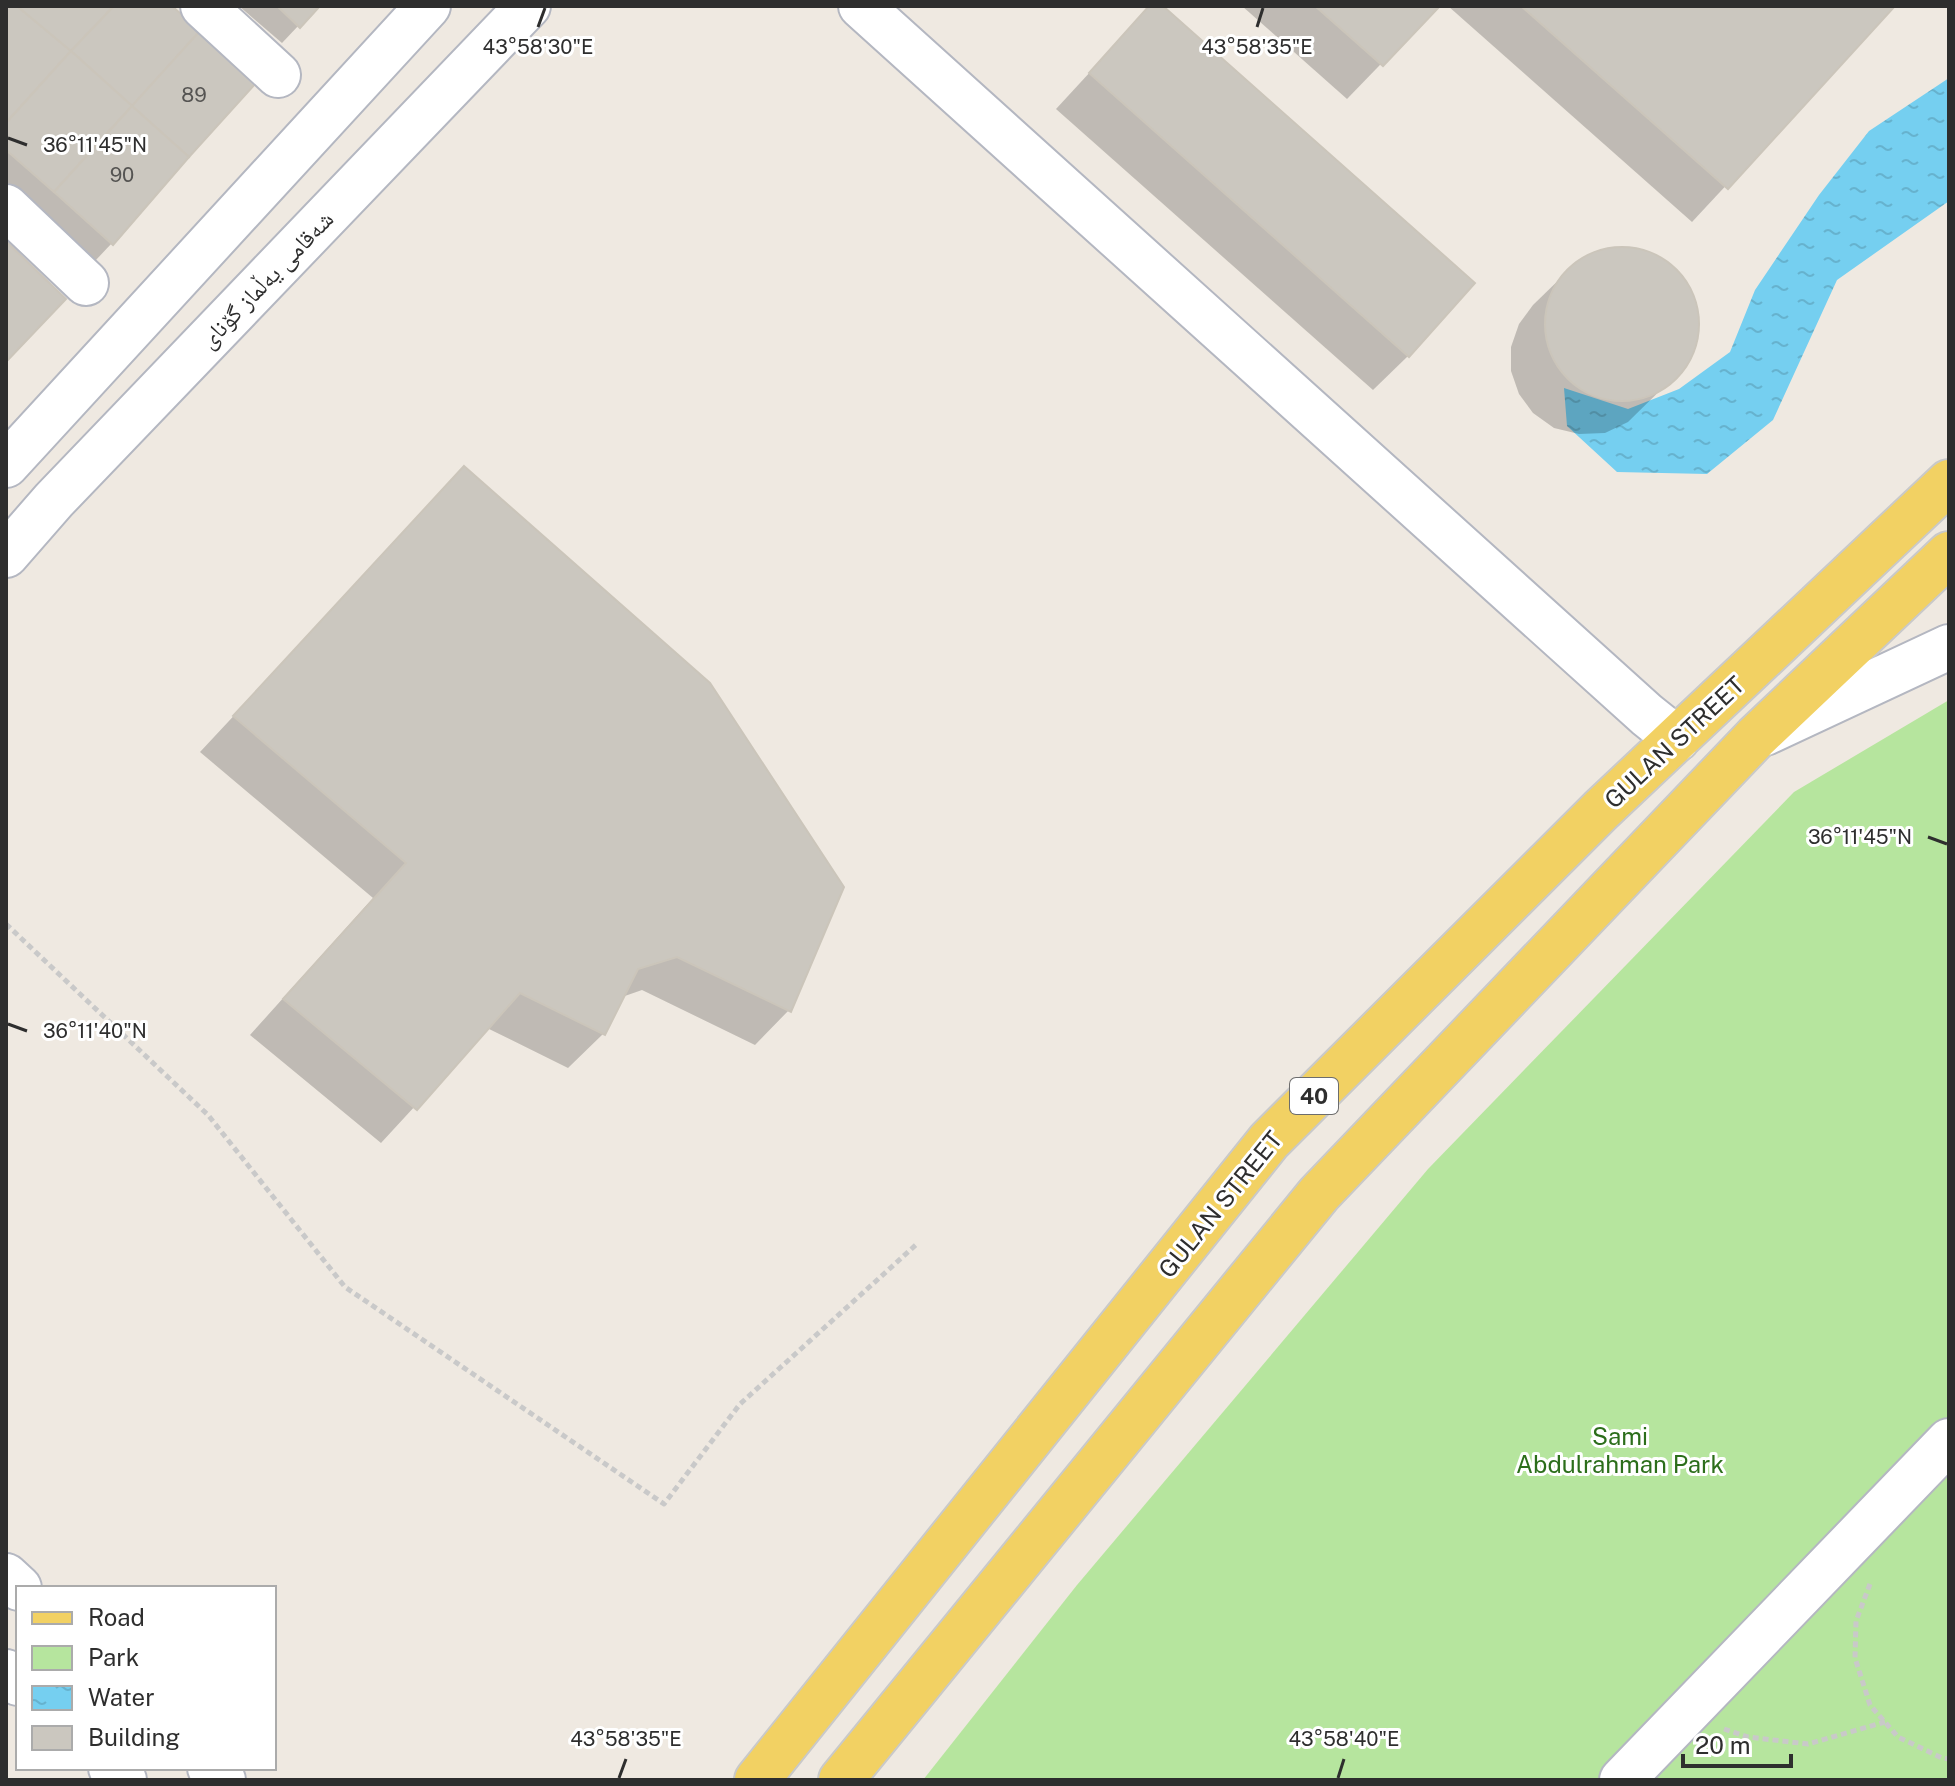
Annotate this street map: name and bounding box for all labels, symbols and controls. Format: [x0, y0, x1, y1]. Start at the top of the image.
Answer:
text: 43°58'30"E [483, 35, 593, 59]
text: 43°58'35"E [1201, 35, 1313, 59]
house number: 89 [181, 83, 207, 107]
text: 36°11'45"N [43, 133, 147, 157]
house number: 90 [110, 163, 134, 187]
street label: شەقامی یەڵماز گۆنای [193, 205, 339, 354]
street label: GULAN STREET [1598, 670, 1750, 814]
text: 36°11'45"N [1808, 825, 1912, 849]
text: 36°11'40"N [43, 1019, 147, 1043]
road number: 40 [1290, 1078, 1338, 1114]
street label: GULAN STREET [1152, 1125, 1288, 1283]
park label: Sami Abdulrahman Park [1516, 1422, 1724, 1478]
legend [16, 1586, 276, 1770]
text: Road [88, 1603, 145, 1631]
text: Park [88, 1643, 139, 1671]
text: Water [88, 1683, 155, 1711]
scale bar [1683, 1718, 1791, 1768]
text: Building [88, 1723, 180, 1751]
text: 43°58'35"E [570, 1727, 682, 1751]
text: 43°58'40"E [1289, 1727, 1399, 1751]
text: 20 m [1695, 1731, 1751, 1759]

